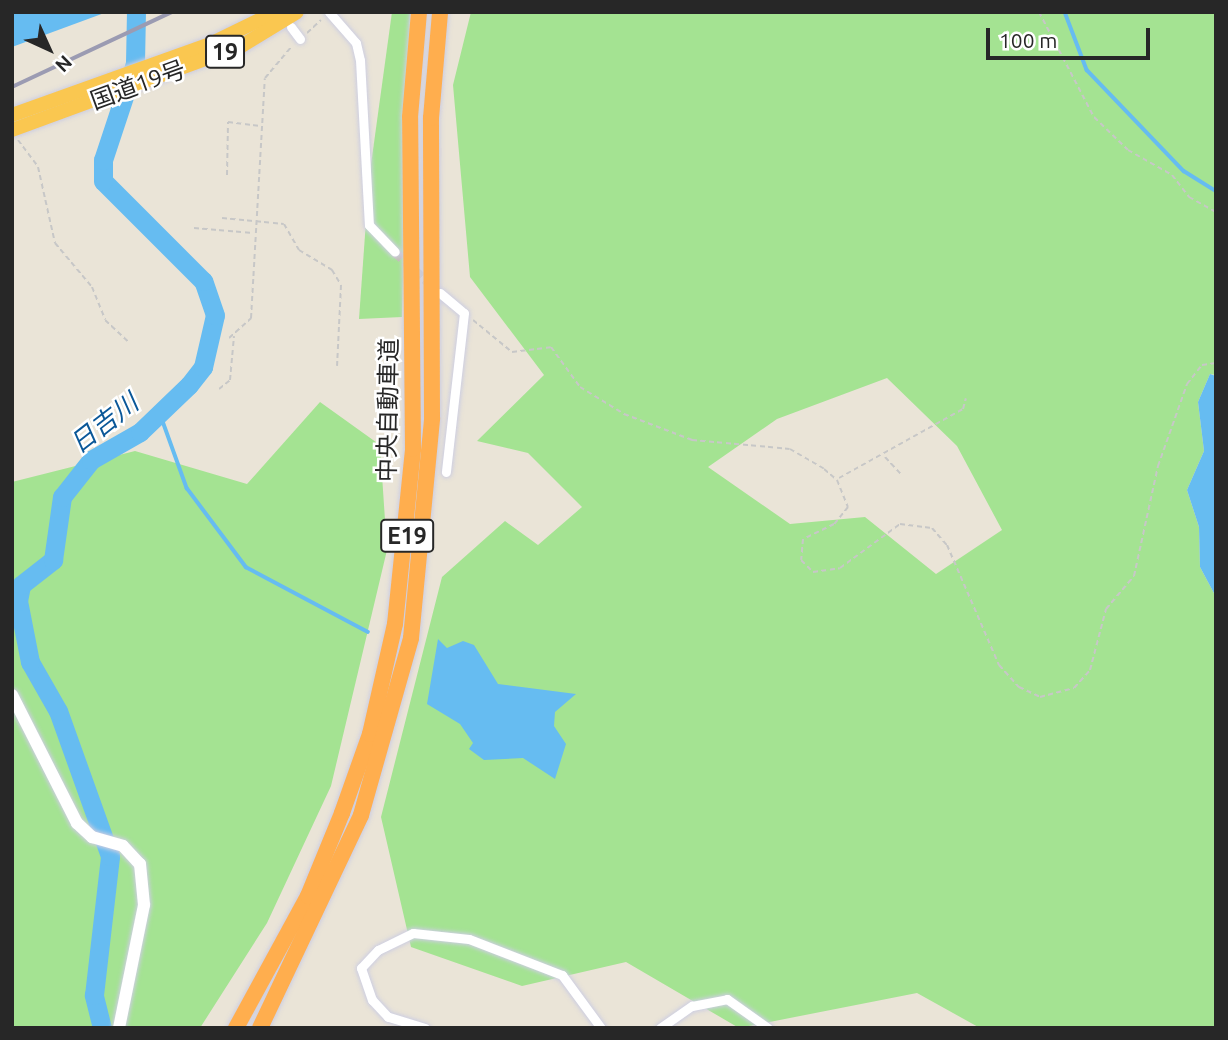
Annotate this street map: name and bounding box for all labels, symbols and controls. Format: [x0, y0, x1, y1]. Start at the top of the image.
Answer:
north arrow [14, 14, 84, 84]
scale bar [990, 14, 1154, 58]
text: 100 m [999, 28, 1057, 52]
road number: 19 [204, 32, 246, 72]
text: N [51, 51, 77, 77]
street label: 国道19号 [87, 55, 189, 115]
street label: 中央自動車道 [372, 338, 404, 482]
water label: 日吉川 [64, 387, 144, 459]
road number: E19 [379, 516, 435, 556]

